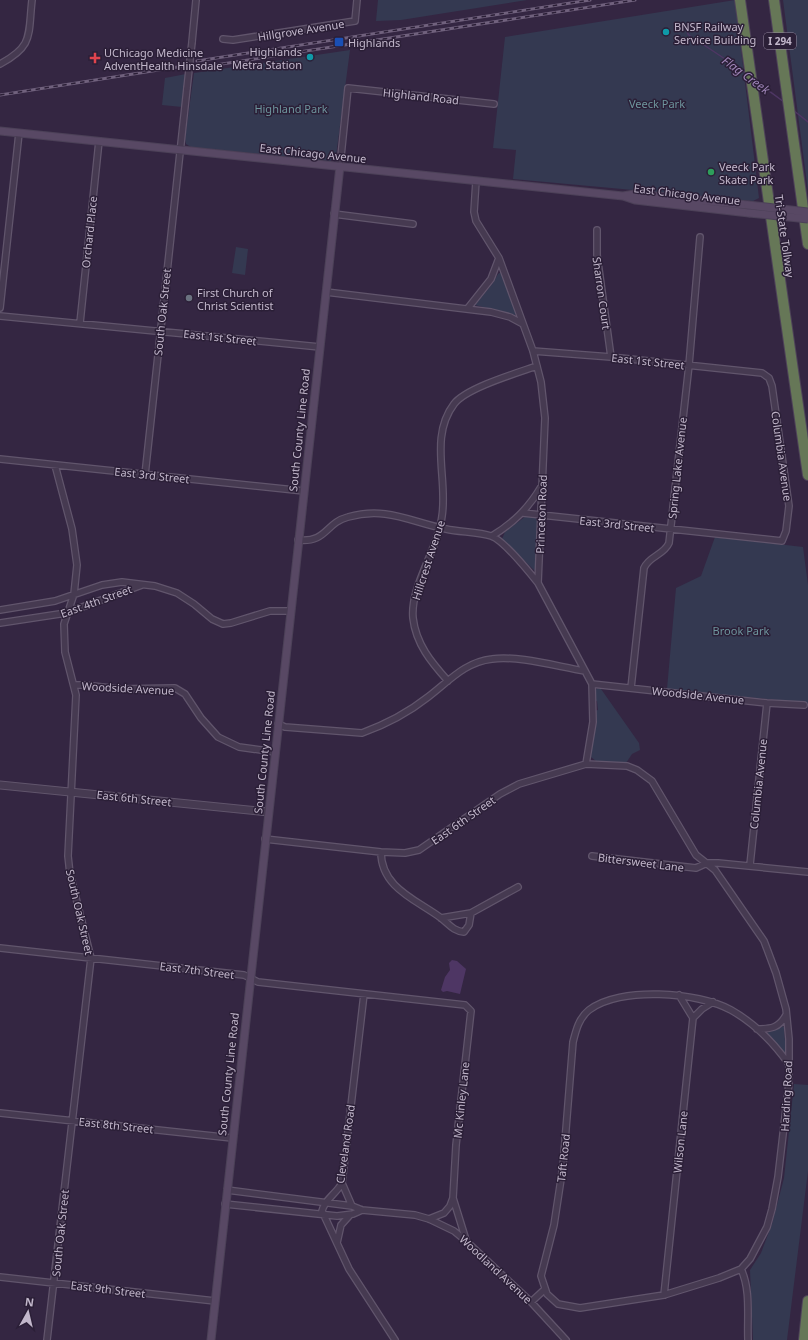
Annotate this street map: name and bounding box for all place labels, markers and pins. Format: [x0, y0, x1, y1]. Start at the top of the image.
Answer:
place label: BNSF Railway Service Building [674, 19, 756, 47]
marker: BNSF Railway Service Building [661, 27, 671, 37]
place label: Highlands [348, 35, 400, 50]
marker: Highlands [333, 36, 345, 48]
place label: Highlands Metra Station [232, 44, 302, 72]
place label: UChicago Medicine AdventHealth Hinsdale [104, 45, 222, 73]
marker: UChicago Medicine AdventHealth Hinsdale [89, 52, 101, 64]
marker: Highlands Metra Station [305, 52, 315, 62]
place label: Veeck Park Skate Park [719, 159, 775, 187]
marker: Veeck Park Skate Park [706, 167, 716, 177]
place label: First Church of Christ Scientist [197, 285, 274, 313]
marker: First Church of Christ Scientist [184, 293, 194, 303]

